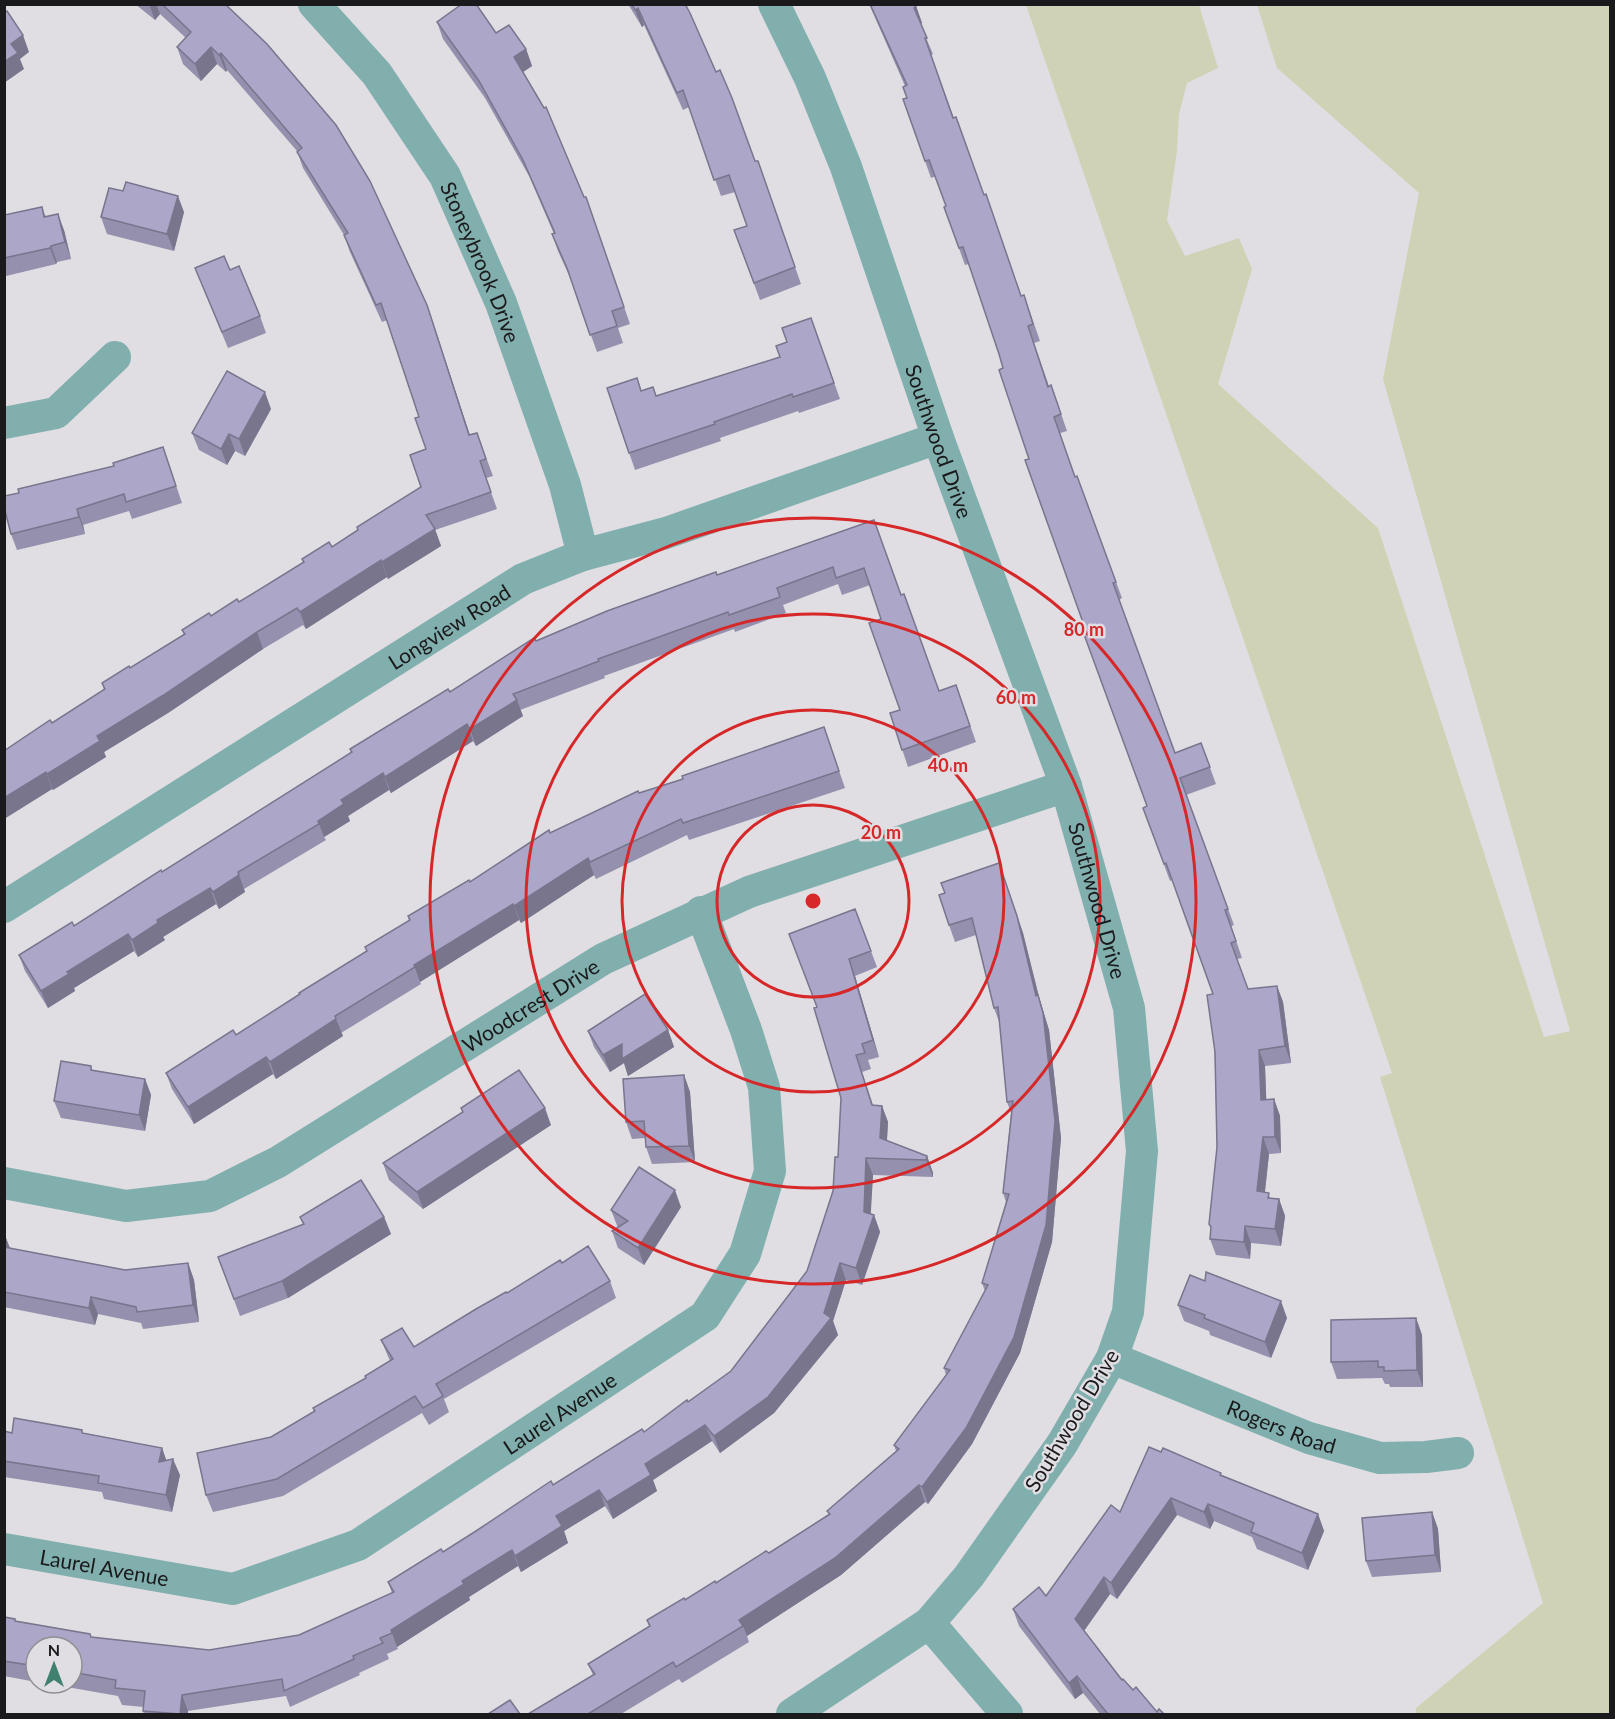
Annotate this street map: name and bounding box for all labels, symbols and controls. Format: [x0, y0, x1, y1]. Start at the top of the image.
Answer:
street label: Stoneybrook Drive [436, 177, 526, 346]
street label: Southwood Drive [901, 361, 979, 521]
street label: Longview Road [383, 578, 514, 674]
text: 80 m [1064, 618, 1104, 640]
text: 60 m [996, 686, 1036, 708]
text: 40 m [928, 754, 968, 776]
street label: Southwood Drive [1064, 819, 1132, 981]
text: 20 m [861, 821, 901, 843]
centre of rings [803, 891, 823, 911]
street label: Woodcrest Drive [457, 952, 603, 1057]
street label: Southwood Drive [1019, 1344, 1123, 1496]
street label: Laurel Avenue [498, 1366, 620, 1459]
street label: Rogers Road [1224, 1394, 1339, 1458]
street label: Laurel Avenue [38, 1543, 171, 1590]
north arrow [24, 1635, 84, 1695]
text: N [48, 1640, 60, 1659]

